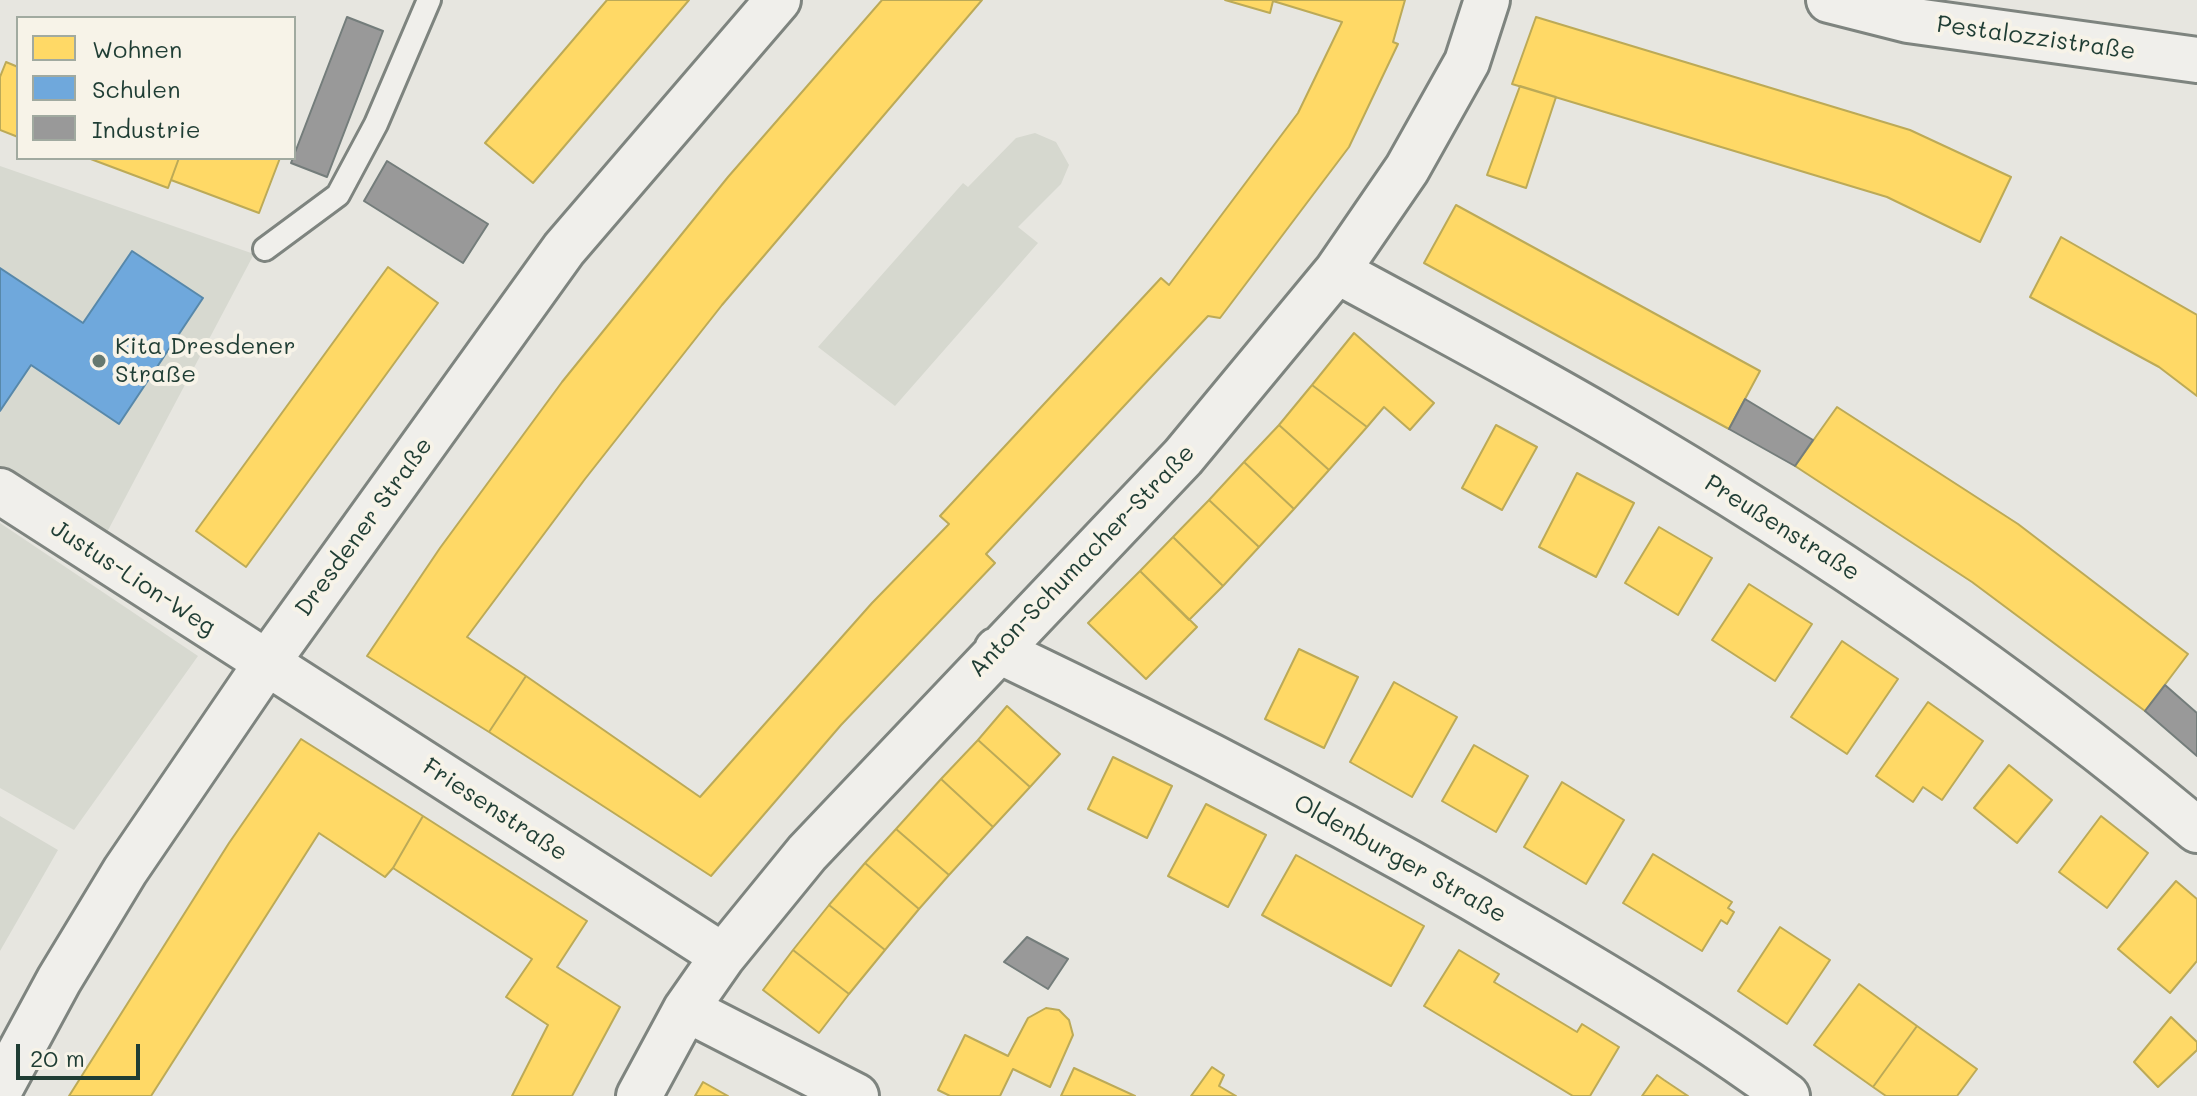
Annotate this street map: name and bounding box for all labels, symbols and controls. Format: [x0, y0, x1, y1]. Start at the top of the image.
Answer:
street label: Pestalozzistraße [1935, 10, 2137, 66]
legend [16, 16, 296, 160]
text: Wohnen [92, 33, 182, 64]
text: Schulen [92, 73, 180, 104]
text: Industrie [92, 113, 201, 144]
place label: Kita Dresdener Straße [115, 333, 295, 389]
marker: Kita Dresdener Straße [90, 352, 108, 370]
street label: Dresdener Straße [289, 432, 439, 622]
street label: Anton-Schumacher-Straße [963, 439, 1201, 683]
street label: Preußenstraße [1699, 469, 1865, 587]
street label: Justus-Lion-Weg [45, 514, 221, 642]
street label: Friesenstraße [417, 753, 573, 867]
street label: Oldenburger Straße [1289, 789, 1511, 929]
scale bar [20, 1028, 144, 1078]
text: 20 m [30, 1042, 85, 1073]

